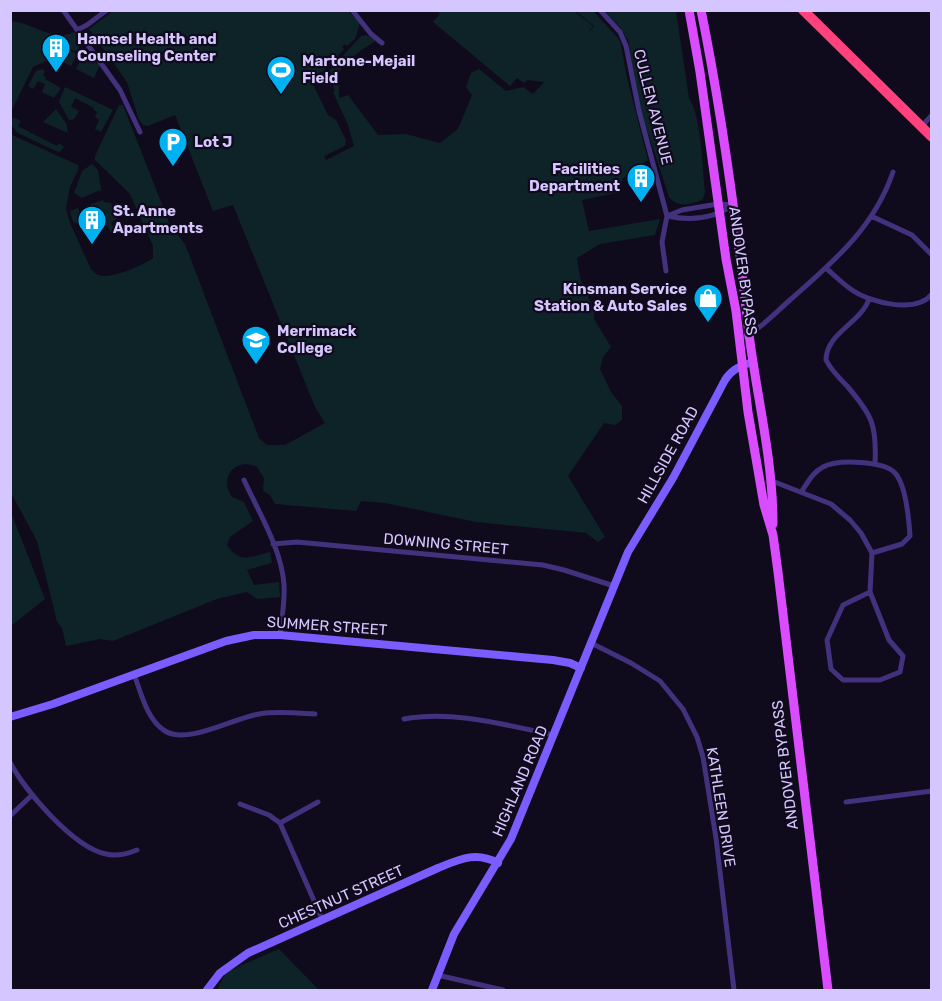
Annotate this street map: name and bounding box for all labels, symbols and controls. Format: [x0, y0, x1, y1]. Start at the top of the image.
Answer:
place label: Hamsel Health and Counseling Center [77, 30, 217, 65]
building icon: Hamsel Health and Counseling Center [40, 32, 72, 74]
street label: CULLEN AVENUE [630, 47, 676, 167]
place label: Martone-Mejail Field [302, 52, 415, 87]
sports icon: Martone-Mejail Field [265, 54, 297, 96]
parking icon: Lot J [157, 126, 189, 168]
place label: Lot J [194, 133, 232, 151]
place label: Facilities Department [529, 160, 620, 195]
building icon: Facilities Department [625, 162, 657, 204]
place label: St. Anne Apartments [113, 202, 203, 237]
building icon: St. Anne Apartments [76, 204, 108, 246]
street label: ANDOVER BYPASS [725, 205, 761, 337]
place label: Kinsman Service Station & Auto Sales [534, 280, 687, 315]
shop icon: Kinsman Service Station & Auto Sales [692, 282, 724, 324]
place label: Merrimack College [277, 322, 357, 357]
school or university icon: Merrimack College [240, 324, 272, 366]
street label: HILLSIDE ROAD [634, 403, 702, 507]
street label: DOWNING STREET [383, 530, 510, 558]
street label: SUMMER STREET [266, 613, 388, 639]
street label: ANDOVER BYPASS [768, 699, 802, 831]
street label: HIGHLAND ROAD [489, 723, 551, 839]
street label: KATHLEEN DRIVE [703, 746, 739, 868]
street label: CHESTNUT STREET [276, 861, 407, 933]

